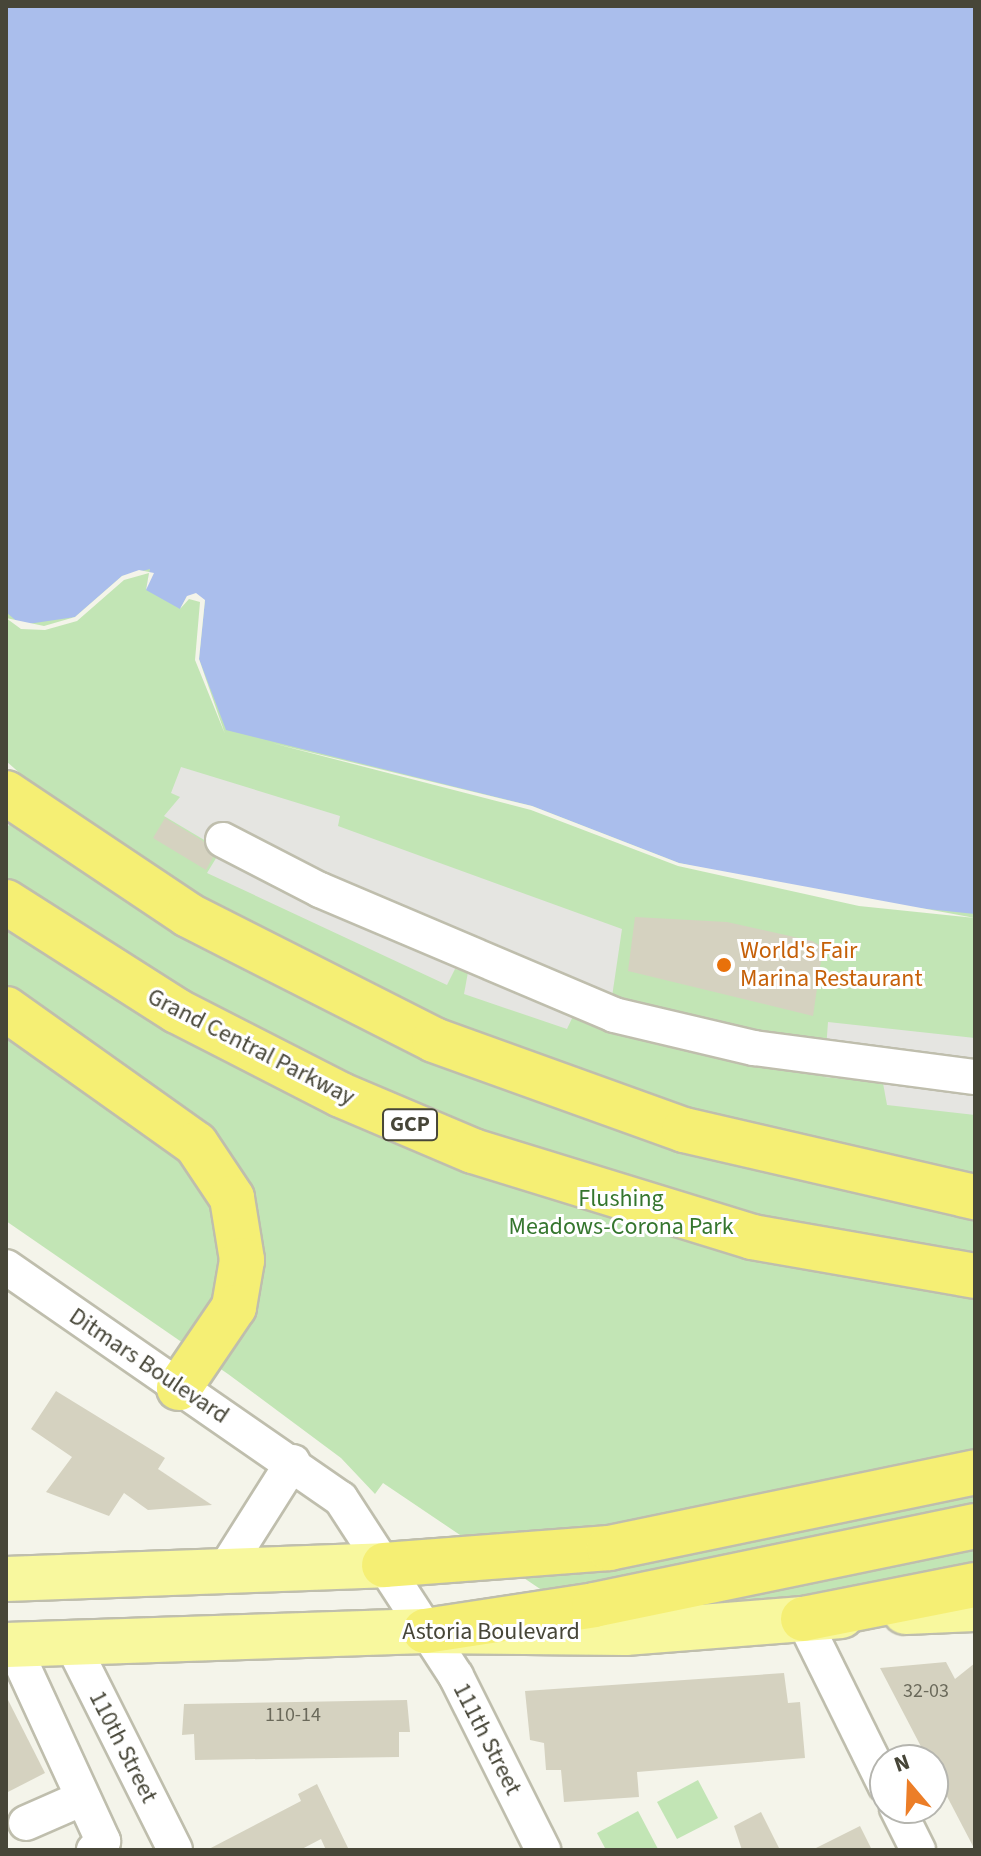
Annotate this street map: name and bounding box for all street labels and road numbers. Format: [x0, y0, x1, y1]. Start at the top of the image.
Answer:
street label: Grand Central Parkway [143, 982, 359, 1112]
road number: GCP [382, 1107, 438, 1143]
street label: Ditmars Boulevard [64, 1302, 234, 1430]
street label: Astoria Boulevard [402, 1618, 580, 1646]
street label: 111th Street [447, 1678, 527, 1800]
street label: 110th Street [83, 1686, 163, 1808]

